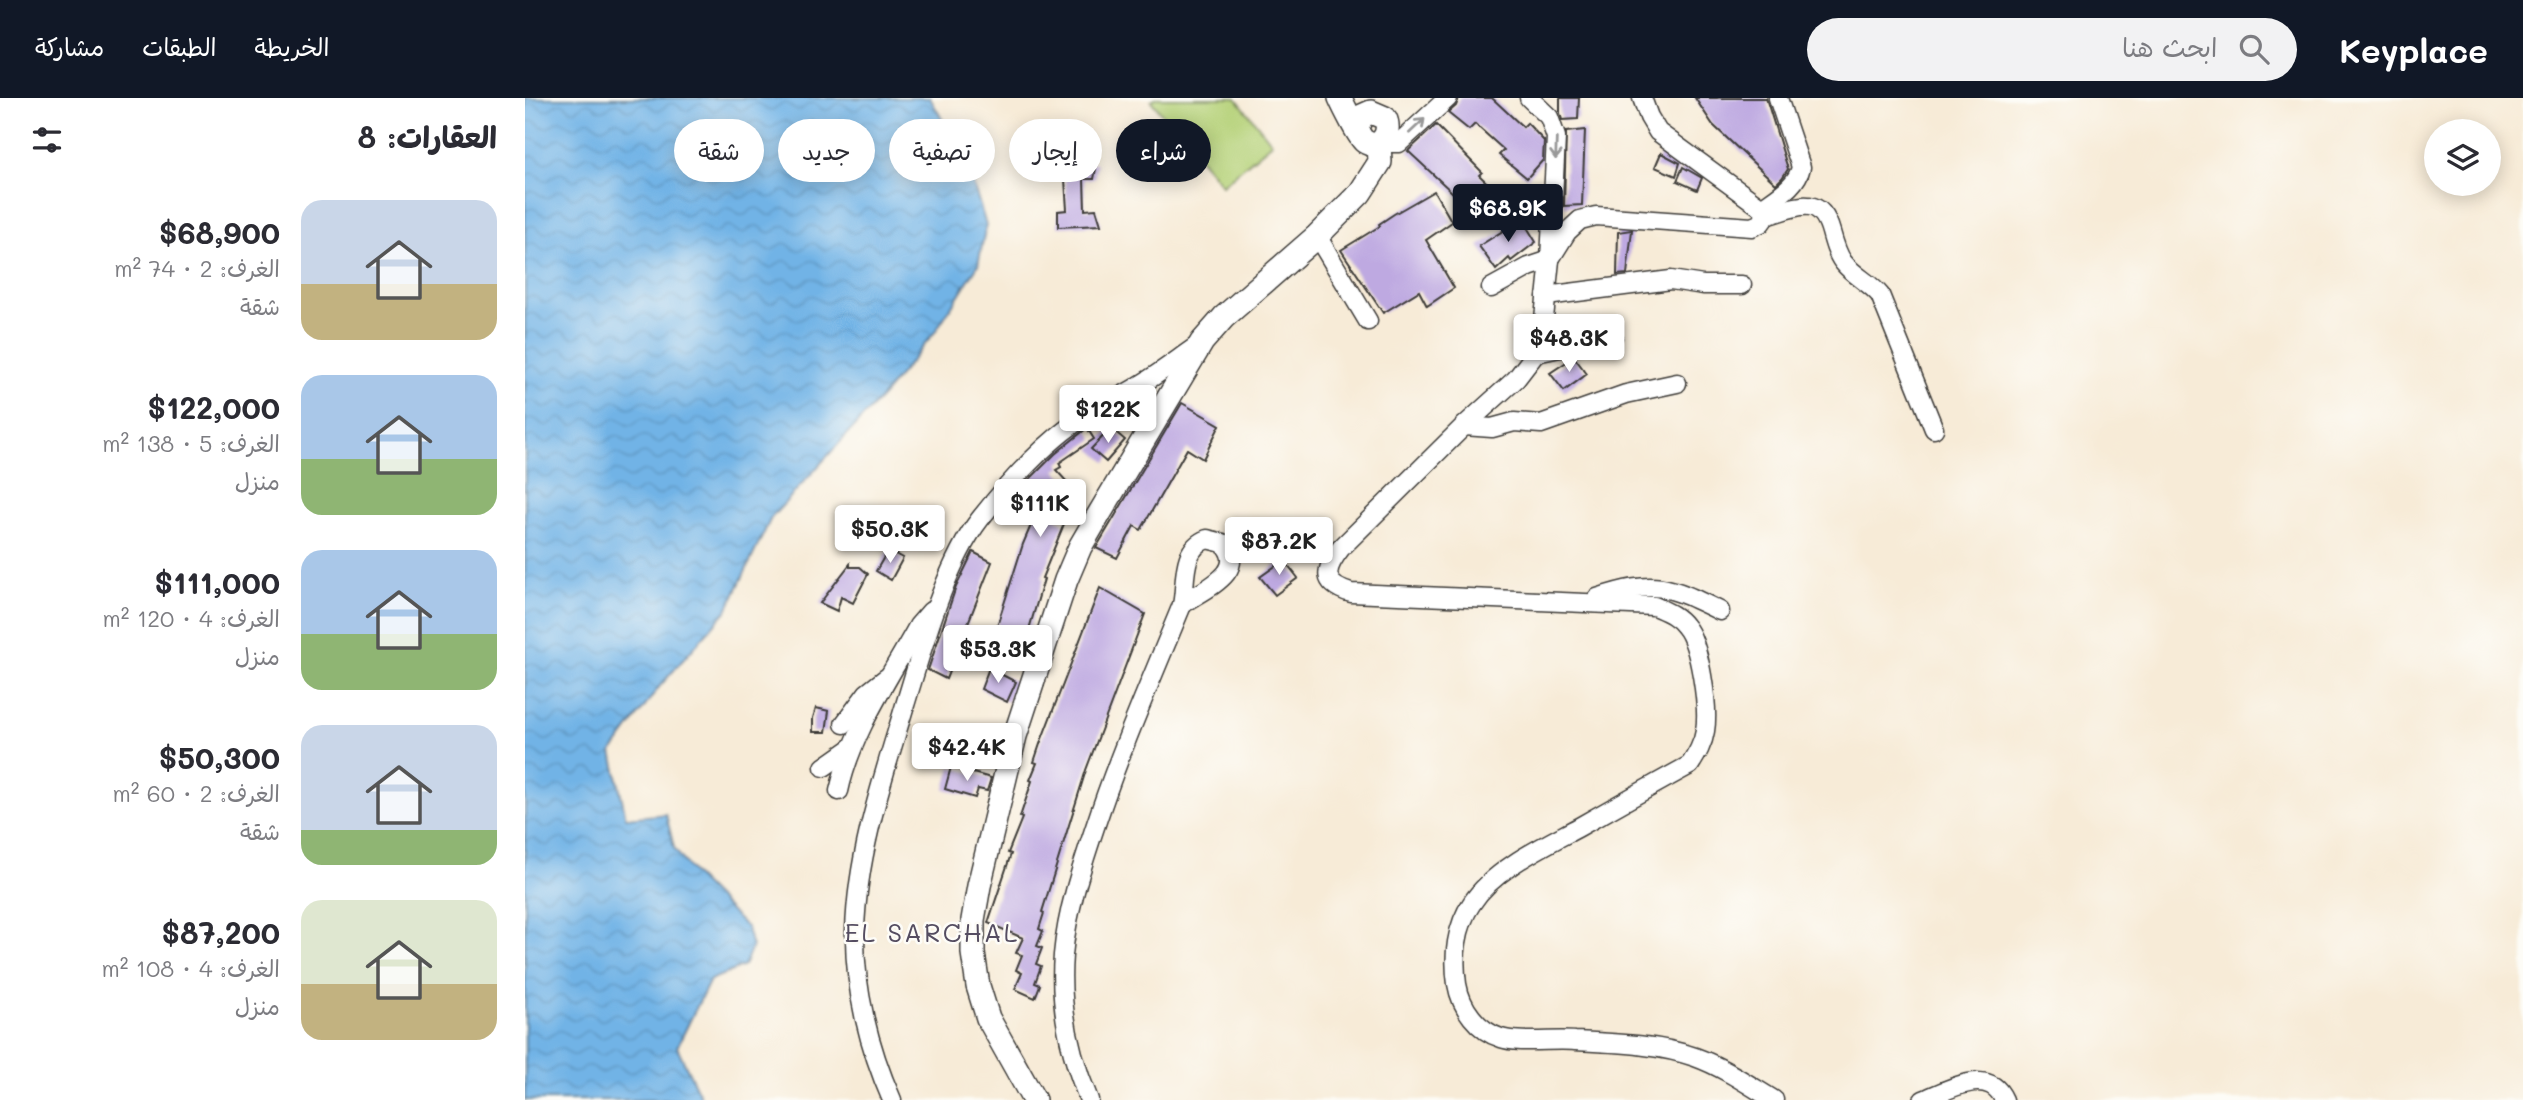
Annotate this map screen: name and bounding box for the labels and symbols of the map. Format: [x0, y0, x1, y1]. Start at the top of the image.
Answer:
one-way arrow [1408, 118, 1425, 135]
one-way arrow [1549, 137, 1562, 160]
pin: $68.9K [1451, 184, 1565, 244]
pin: $48.3K [1512, 314, 1626, 374]
pin: $122K [1059, 386, 1157, 445]
pin: $111K [991, 480, 1089, 539]
pin: $50.3K [833, 505, 947, 565]
pin: $87.2K [1222, 518, 1336, 577]
pin: $53.3K [941, 626, 1055, 685]
pin: $42.4K [910, 724, 1024, 783]
district label: EL SARCHAL [845, 915, 1019, 949]

